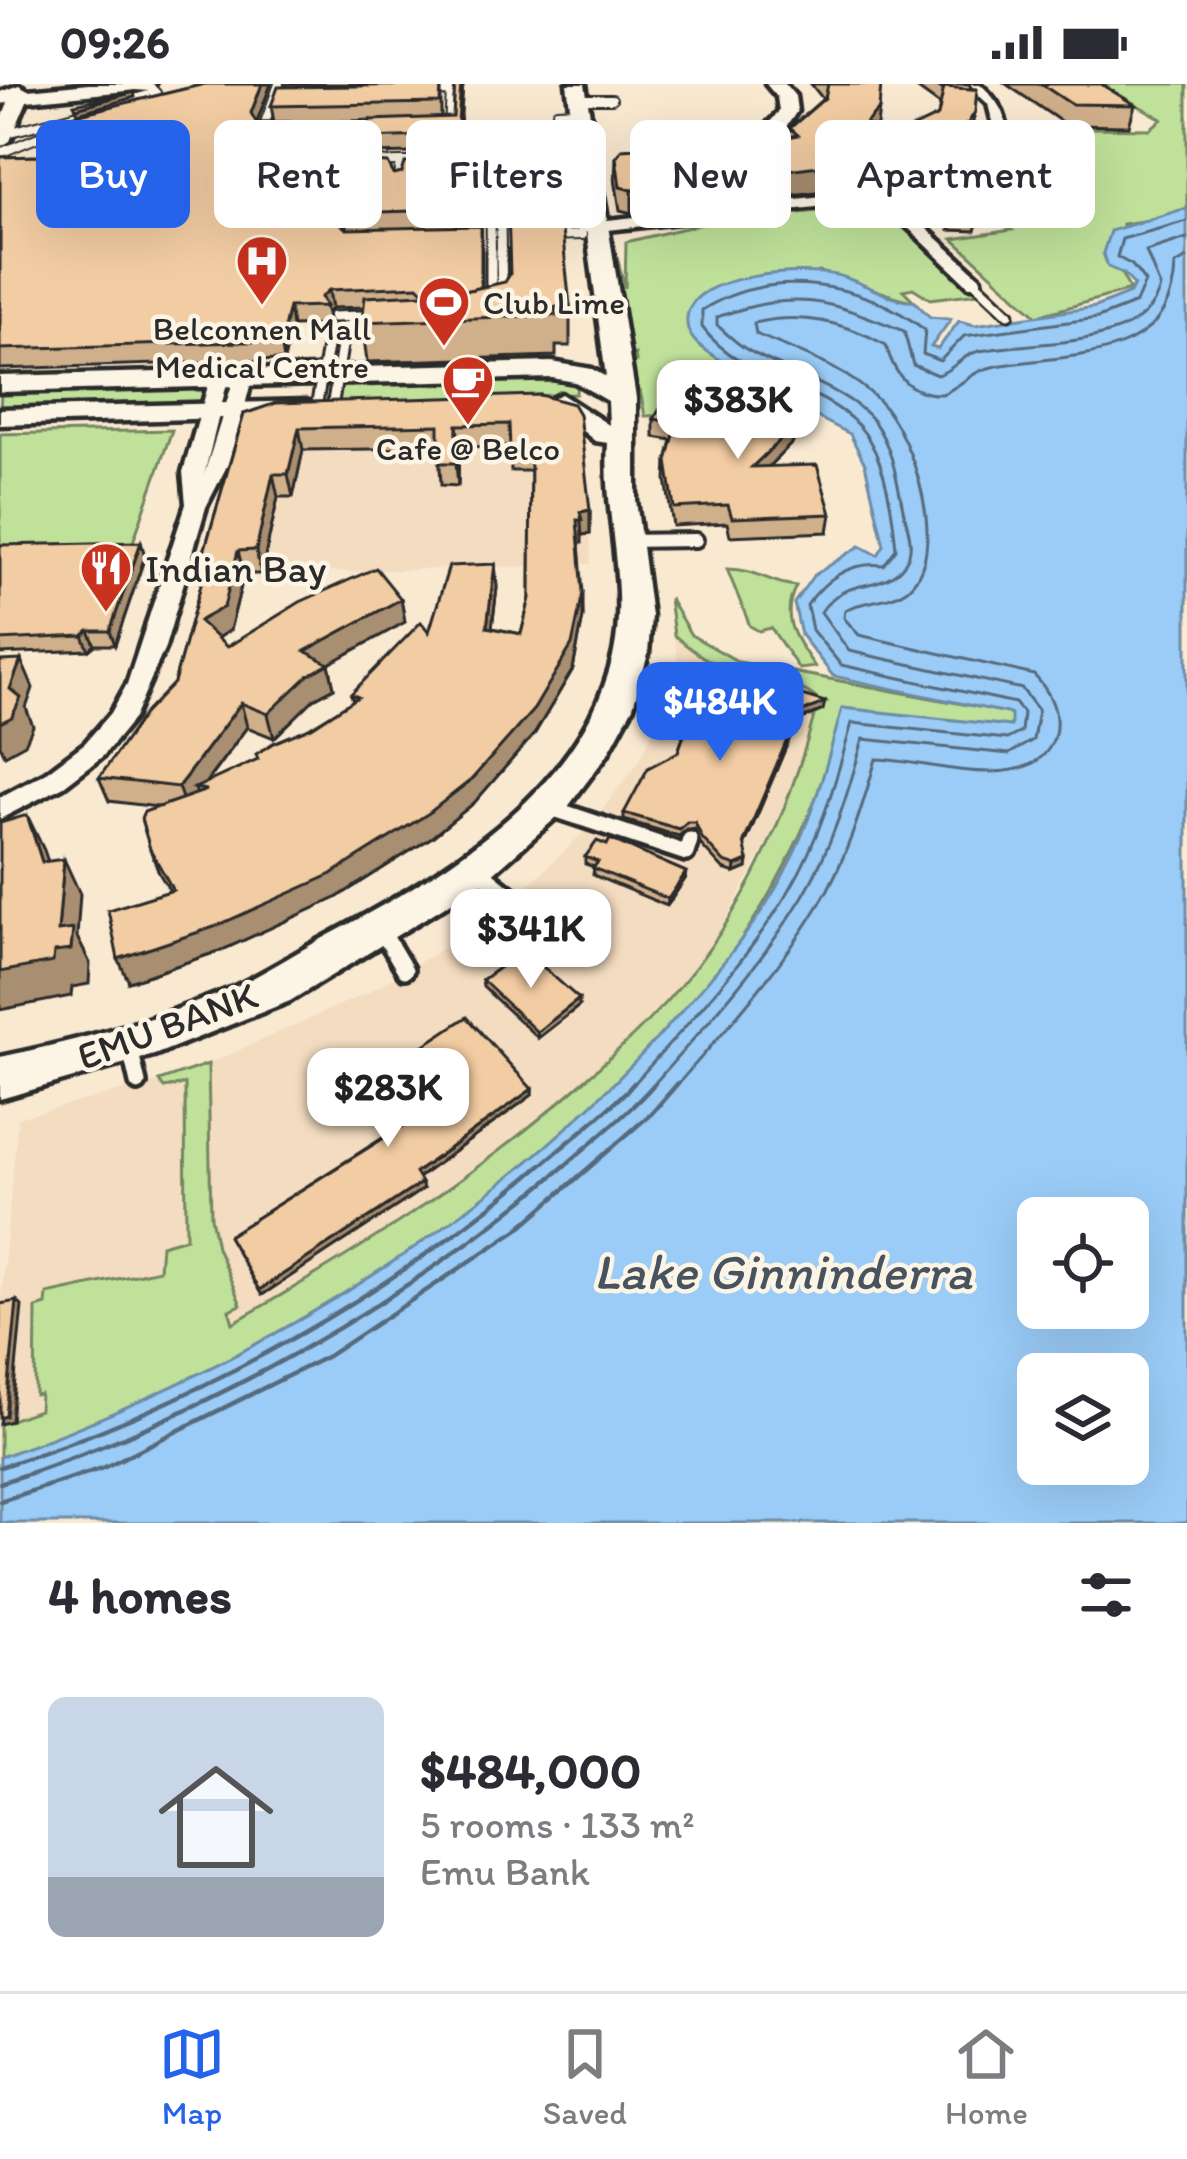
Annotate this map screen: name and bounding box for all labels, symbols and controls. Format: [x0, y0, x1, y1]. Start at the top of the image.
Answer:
text: 09:26 [60, 15, 170, 69]
chip: Buy [36, 120, 190, 228]
chip: Rent [214, 120, 382, 228]
chip: Filters [406, 120, 606, 228]
chip: New [630, 120, 791, 228]
chip: Apartment [815, 120, 1095, 228]
hospital icon: Belconnen Mall Medical Centre [234, 233, 290, 307]
sports icon: Club Lime [416, 274, 472, 348]
place label: Club Lime [483, 283, 625, 322]
place label: Belconnen Mall Medical Centre [153, 309, 371, 386]
cafe icon: Cafe @ Belco [440, 353, 496, 427]
pin: $383K [654, 360, 822, 462]
text: $383K [684, 375, 792, 422]
place label: Cafe @ Belco [376, 429, 560, 468]
restaurant icon: Indian Bay [78, 540, 134, 614]
place label: Indian Bay [145, 545, 326, 592]
pin: $484K [636, 662, 804, 764]
text: $484K [664, 677, 776, 724]
pin: $341K [447, 889, 615, 991]
text: $341K [477, 904, 585, 951]
street label: EMU BANK [71, 971, 263, 1080]
pin: $283K [304, 1048, 472, 1150]
text: $283K [334, 1063, 442, 1110]
map controls [1017, 1197, 1149, 1485]
button: locate [1017, 1197, 1149, 1329]
water label: Lake Ginninderra [594, 1241, 973, 1302]
button: layers [1017, 1353, 1149, 1485]
icon: filters [1073, 1562, 1139, 1628]
text: 4 homes [48, 1565, 232, 1626]
text: $484,000 [420, 1740, 641, 1801]
icon: home [144, 1745, 288, 1889]
text: 5 rooms · 133 m² [420, 1801, 695, 1848]
text: Emu Bank [420, 1848, 590, 1895]
tab: Map [159, 2021, 225, 2132]
tab: Saved [543, 2021, 627, 2132]
tab: Home [945, 2021, 1028, 2132]

